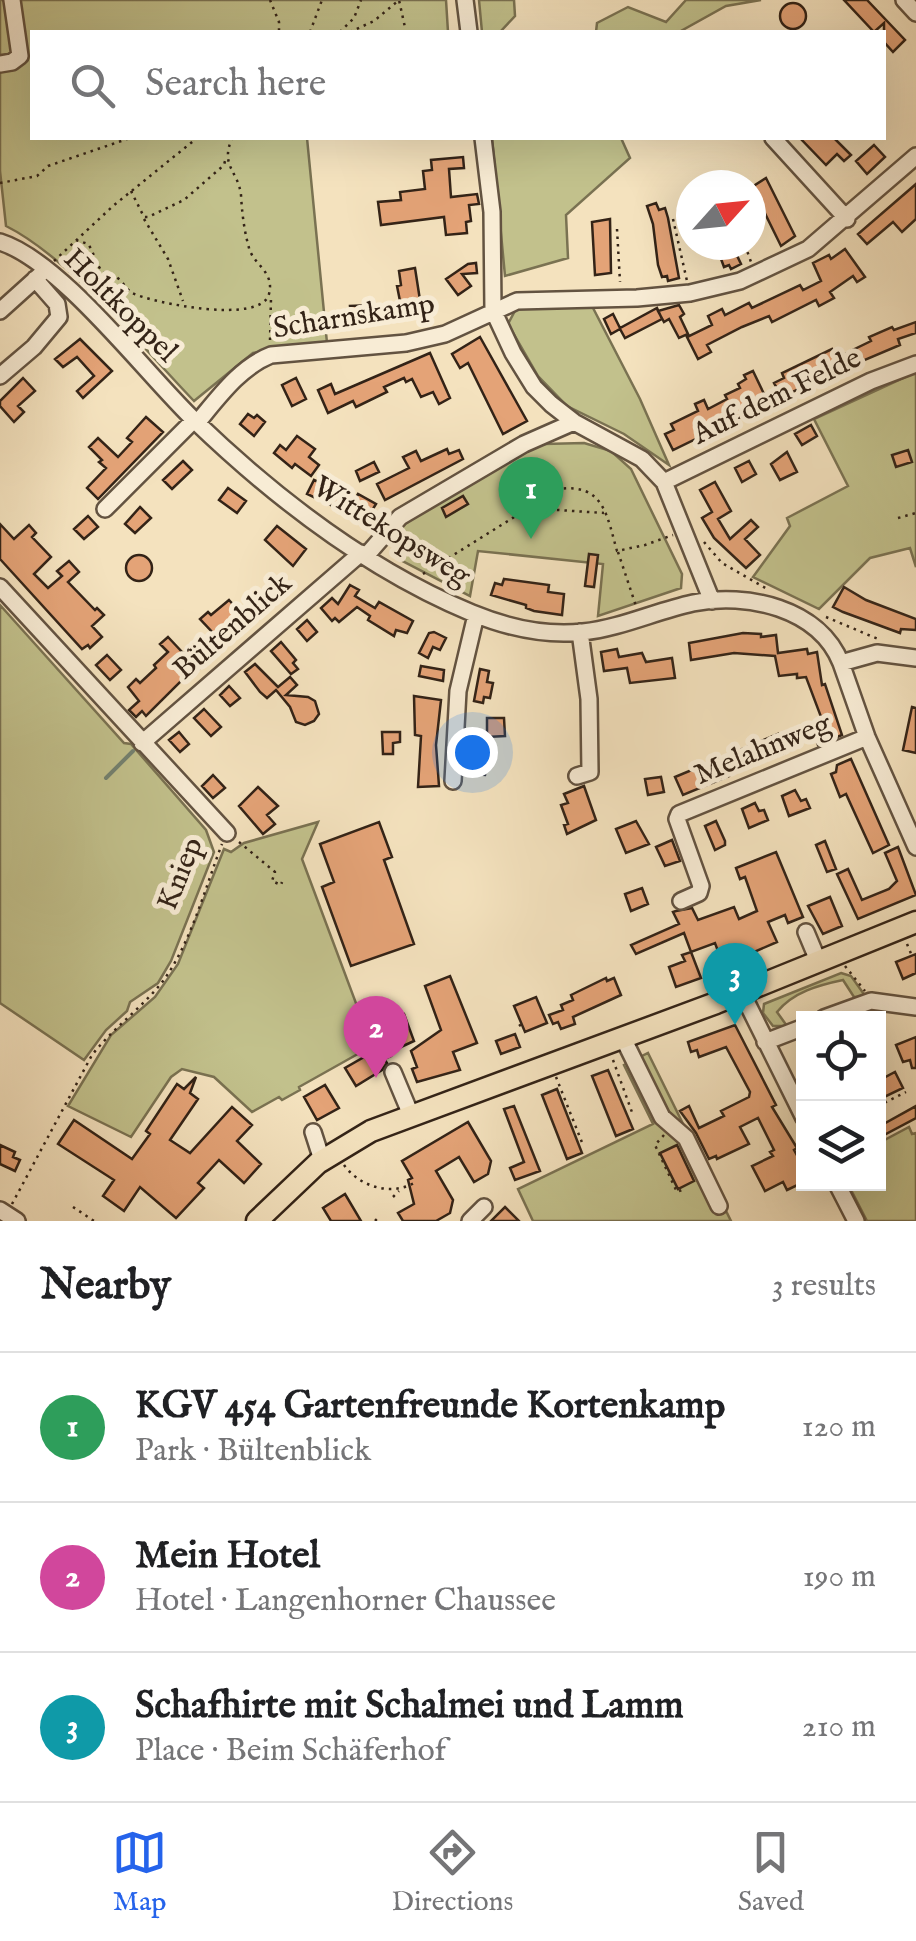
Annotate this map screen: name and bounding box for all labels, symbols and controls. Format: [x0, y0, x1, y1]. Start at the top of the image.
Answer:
search box [30, 30, 886, 140]
icon: search [65, 58, 120, 113]
text: Search here [145, 61, 326, 109]
north arrow [676, 170, 766, 260]
street label: Holtkoppel [55, 241, 186, 372]
street label: Scharnskamp [270, 285, 438, 349]
street label: Auf dem Felde [685, 340, 868, 455]
pin: 1 [498, 456, 564, 539]
street label: Wittekopsweg [305, 468, 478, 596]
street label: Bültenblick [166, 565, 301, 689]
street label: Melahnweg [689, 705, 838, 795]
your location [447, 727, 498, 778]
street label: Kniep [149, 832, 213, 916]
pin: 3 [702, 942, 768, 1025]
pin: 2 [344, 996, 408, 1078]
map controls [796, 1011, 886, 1191]
button: locate [796, 1011, 886, 1101]
button: layers [796, 1101, 886, 1191]
text: Nearby [40, 1260, 171, 1313]
text: 3 results [772, 1266, 876, 1307]
text: KGV 454 Gartenfreunde Kortenkamp [135, 1383, 725, 1431]
text: 1 [67, 1407, 78, 1448]
text: 120 m [802, 1407, 876, 1448]
text: Park · Bültenblick [135, 1431, 371, 1472]
text: Mein Hotel [135, 1533, 320, 1581]
text: 2 [65, 1557, 80, 1598]
text: 190 m [803, 1557, 876, 1598]
text: Hotel · Langenhorner Chaussee [135, 1581, 556, 1622]
text: Schafhirte mit Schalmei und Lamm [135, 1683, 684, 1731]
text: 3 [67, 1707, 78, 1748]
text: 210 m [802, 1707, 876, 1748]
text: Place · Beim Schäferhof [135, 1731, 446, 1772]
tab: Map [112, 1825, 167, 1920]
tab: Directions [391, 1825, 513, 1920]
tab: Saved [738, 1825, 804, 1920]

